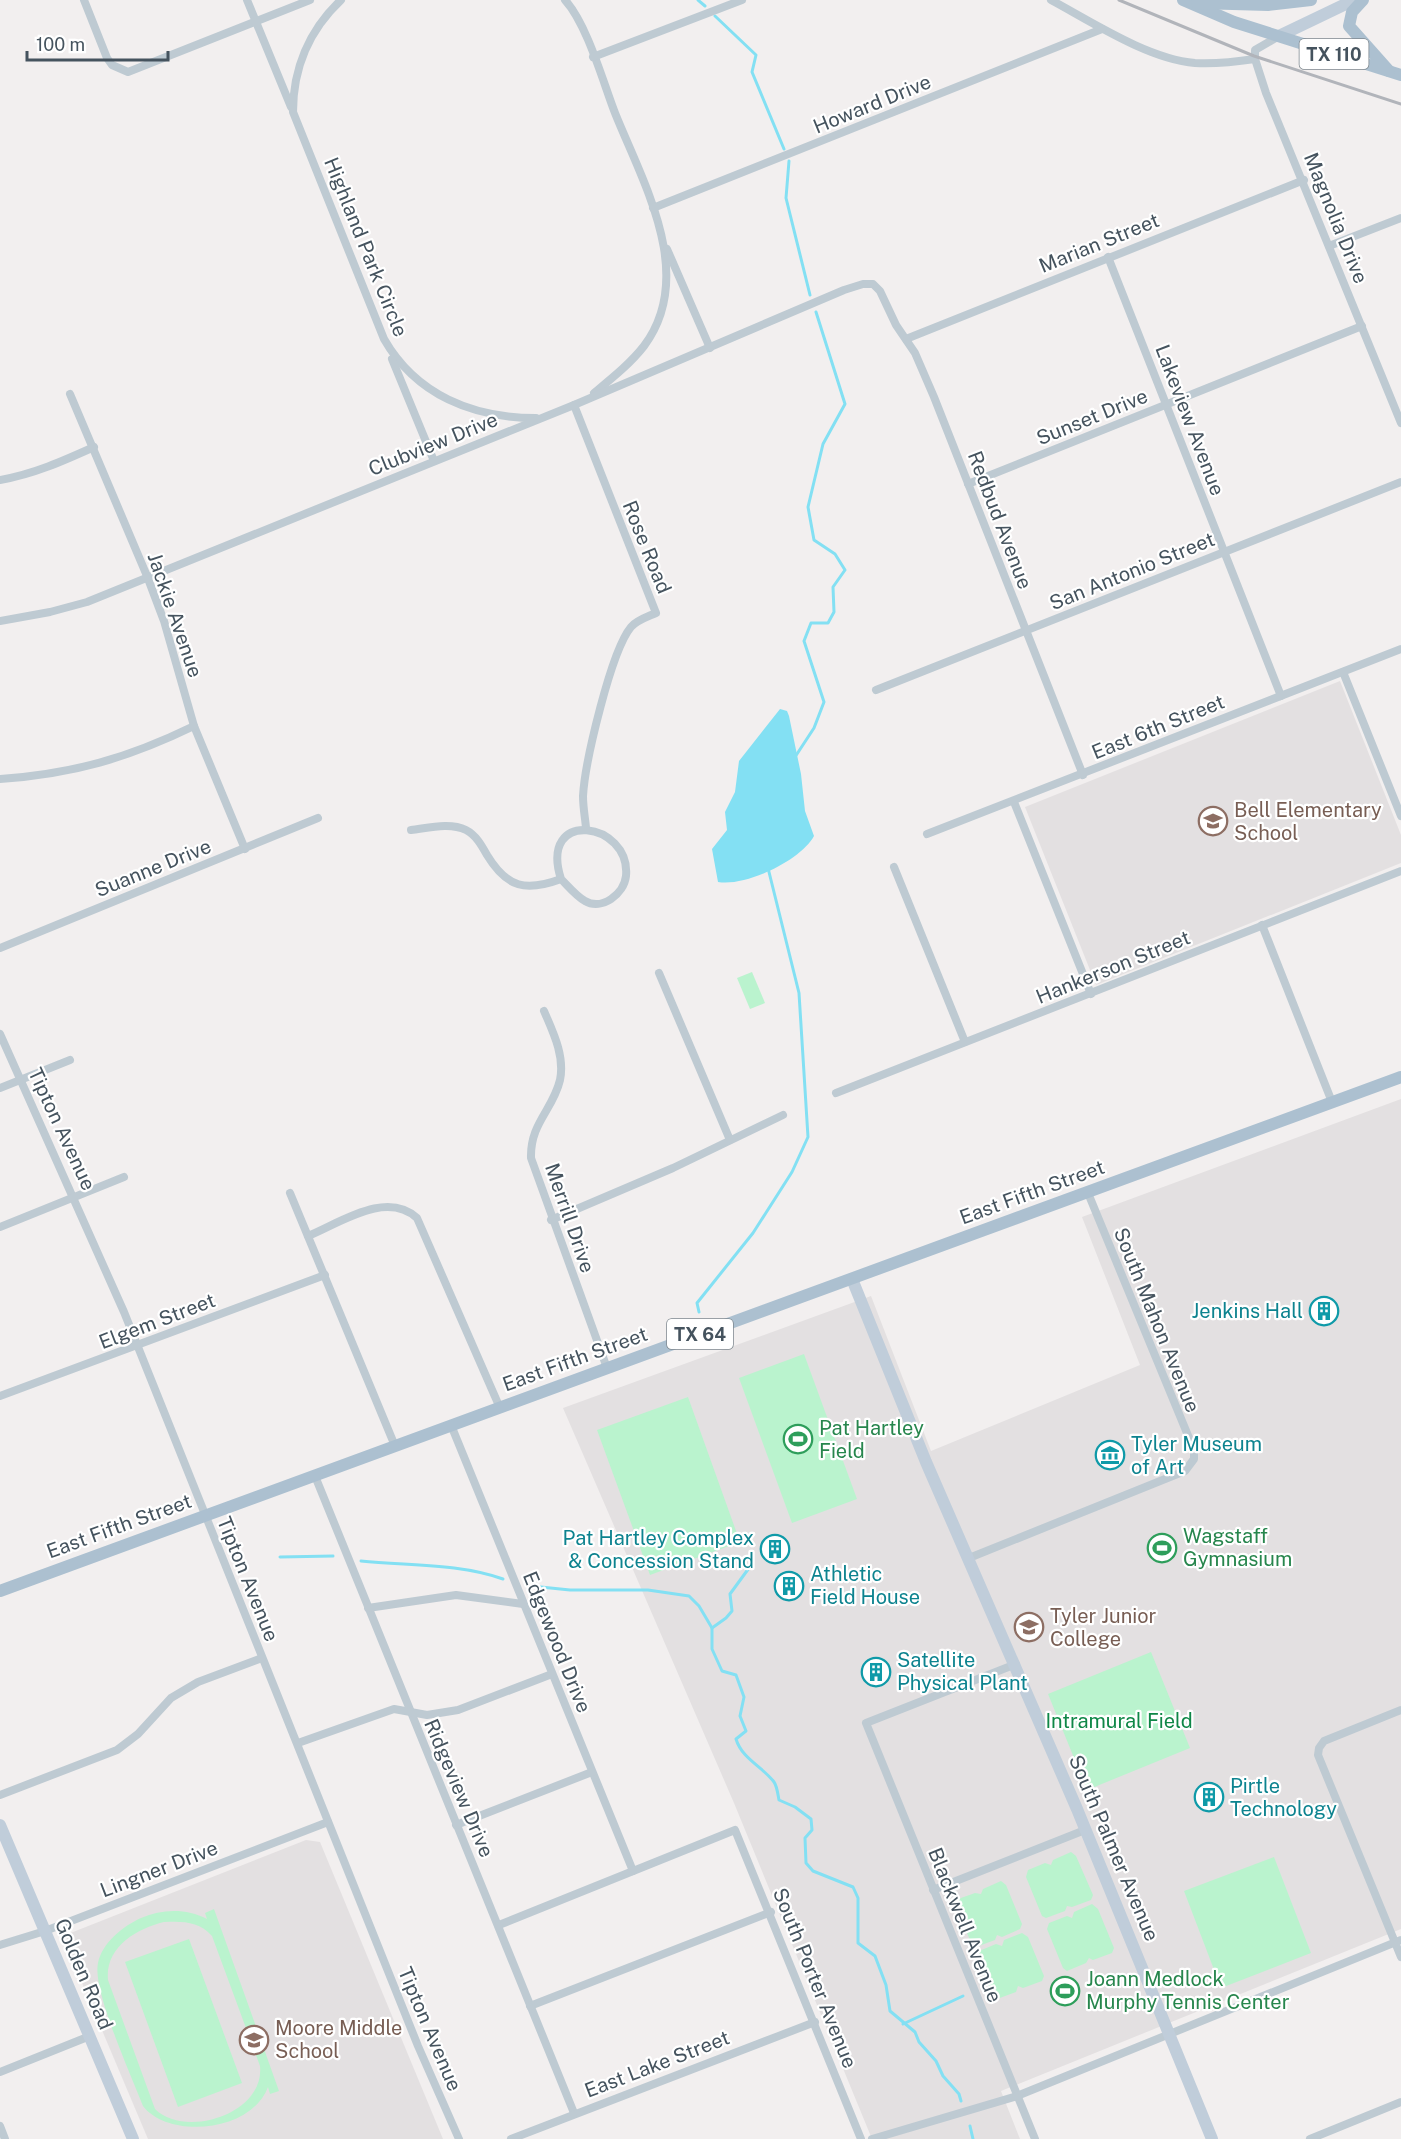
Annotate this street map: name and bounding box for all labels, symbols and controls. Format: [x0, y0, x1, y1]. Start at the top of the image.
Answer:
scale bar [27, 24, 168, 62]
text: 100 m [36, 34, 85, 55]
road number: TX 110 [1300, 39, 1368, 69]
street label: Howard Drive [810, 69, 934, 139]
street label: Magnolia Drive [1299, 149, 1373, 287]
street label: Highland Park Circle [319, 154, 413, 340]
street label: Marian Street [1035, 208, 1163, 278]
street label: Lakeview Avenue [1150, 341, 1230, 499]
street label: Sunset Drive [1033, 384, 1151, 450]
street label: Clubview Drive [365, 407, 501, 481]
street label: Redbud Avenue [963, 448, 1037, 592]
street label: Rose Road [618, 497, 676, 597]
street label: San Antonio Street [1046, 527, 1218, 615]
street label: Jackie Avenue [142, 549, 208, 681]
street label: East 6th Street [1088, 689, 1228, 765]
place label: Bell Elementary School [1234, 798, 1382, 845]
school or university icon: Bell Elementary School [1197, 805, 1229, 837]
street label: Suanne Drive [91, 834, 215, 902]
street label: Hankerson Street [1032, 925, 1194, 1009]
street label: Tipton Avenue [23, 1064, 101, 1194]
street label: East Fifth Street [956, 1155, 1108, 1229]
street label: Merrill Drive [540, 1160, 600, 1276]
street label: South Mahon Avenue [1109, 1224, 1205, 1416]
street label: Elgem Street [96, 1288, 218, 1354]
building icon: Jenkins Hall [1308, 1295, 1340, 1327]
place label: Jenkins Hall [1192, 1299, 1303, 1323]
road number: TX 64 [667, 1319, 733, 1349]
street label: East Fifth Street [499, 1322, 651, 1396]
place label: Pat Hartley Field [819, 1416, 924, 1463]
sports icon: Pat Hartley Field [782, 1423, 814, 1455]
place label: Tyler Museum of Art [1131, 1432, 1262, 1479]
museum icon: Tyler Museum of Art [1094, 1439, 1126, 1471]
street label: East Fifth Street [43, 1489, 195, 1563]
street label: Tipton Avenue [212, 1513, 284, 1645]
place label: Wagstaff Gymnasium [1183, 1524, 1292, 1571]
place label: Pat Hartley Complex & Concession Stand [563, 1526, 754, 1573]
sports icon: Wagstaff Gymnasium [1146, 1532, 1178, 1564]
building icon: Pat Hartley Complex & Concession Stand [759, 1533, 791, 1565]
place label: Athletic Field House [810, 1562, 920, 1609]
street label: Edgewood Drive [518, 1568, 596, 1716]
building icon: Athletic Field House [773, 1570, 805, 1602]
place label: Tyler Junior College [1050, 1604, 1157, 1651]
school or university icon: Tyler Junior College [1013, 1611, 1045, 1643]
place label: Satellite Physical Plant [897, 1648, 1028, 1695]
building icon: Satellite Physical Plant [860, 1656, 892, 1688]
park label: Intramural Field [1045, 1709, 1193, 1733]
street label: Ridgeview Drive [419, 1715, 499, 1861]
street label: South Palmer Avenue [1064, 1751, 1164, 1945]
place label: Pirtle Technology [1230, 1774, 1337, 1821]
building icon: Pirtle Technology [1193, 1781, 1225, 1813]
street label: Lingner Drive [97, 1836, 221, 1902]
street label: Blackwell Avenue [923, 1844, 1007, 2006]
street label: South Porter Avenue [768, 1884, 862, 2072]
street label: Golden Road [50, 1915, 118, 2033]
street label: Tipton Avenue [393, 1963, 467, 2095]
place label: Joann Medlock Murphy Tennis Center [1086, 1967, 1290, 2014]
sports icon: Joann Medlock Murphy Tennis Center [1049, 1975, 1081, 2007]
place label: Moore Middle School [275, 2016, 402, 2063]
school or university icon: Moore Middle School [238, 2024, 270, 2056]
street label: East Lake Street [581, 2025, 733, 2103]

